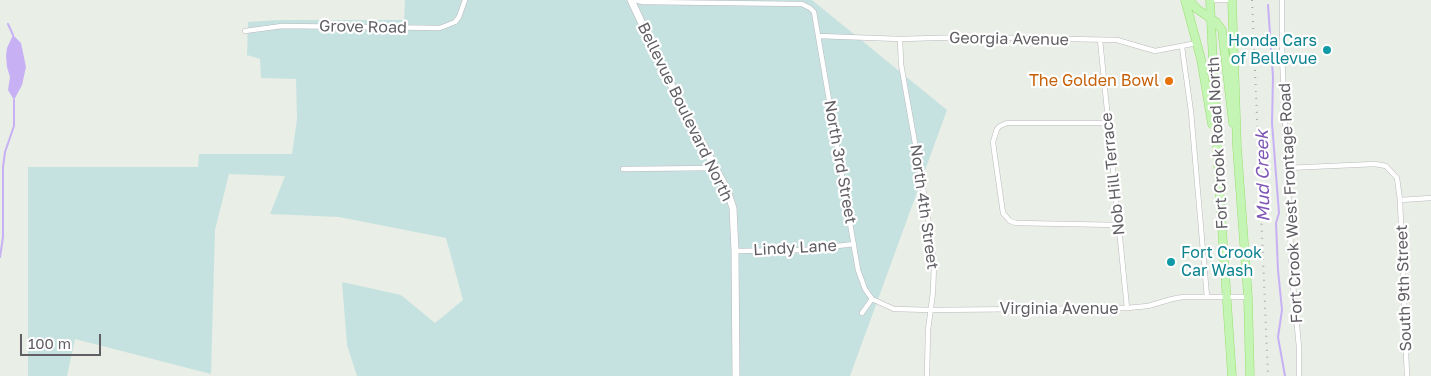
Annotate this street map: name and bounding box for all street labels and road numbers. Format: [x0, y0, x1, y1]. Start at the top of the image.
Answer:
street label: Grove Road [319, 17, 407, 37]
street label: Bellevue Boulevard North [633, 19, 737, 205]
street label: Georgia Avenue [949, 28, 1069, 50]
street label: Fort Crook Road North [1204, 56, 1232, 230]
street label: Fort Crook West Frontage Road [1275, 82, 1307, 324]
street label: North 3rd Street [820, 99, 860, 225]
street label: Nob Hill Terrace [1097, 112, 1129, 236]
street label: North 4th Street [906, 143, 942, 271]
street label: South 9th Street [1392, 224, 1416, 352]
street label: Lindy Lane [753, 236, 837, 260]
street label: Virginia Avenue [1000, 299, 1118, 319]

